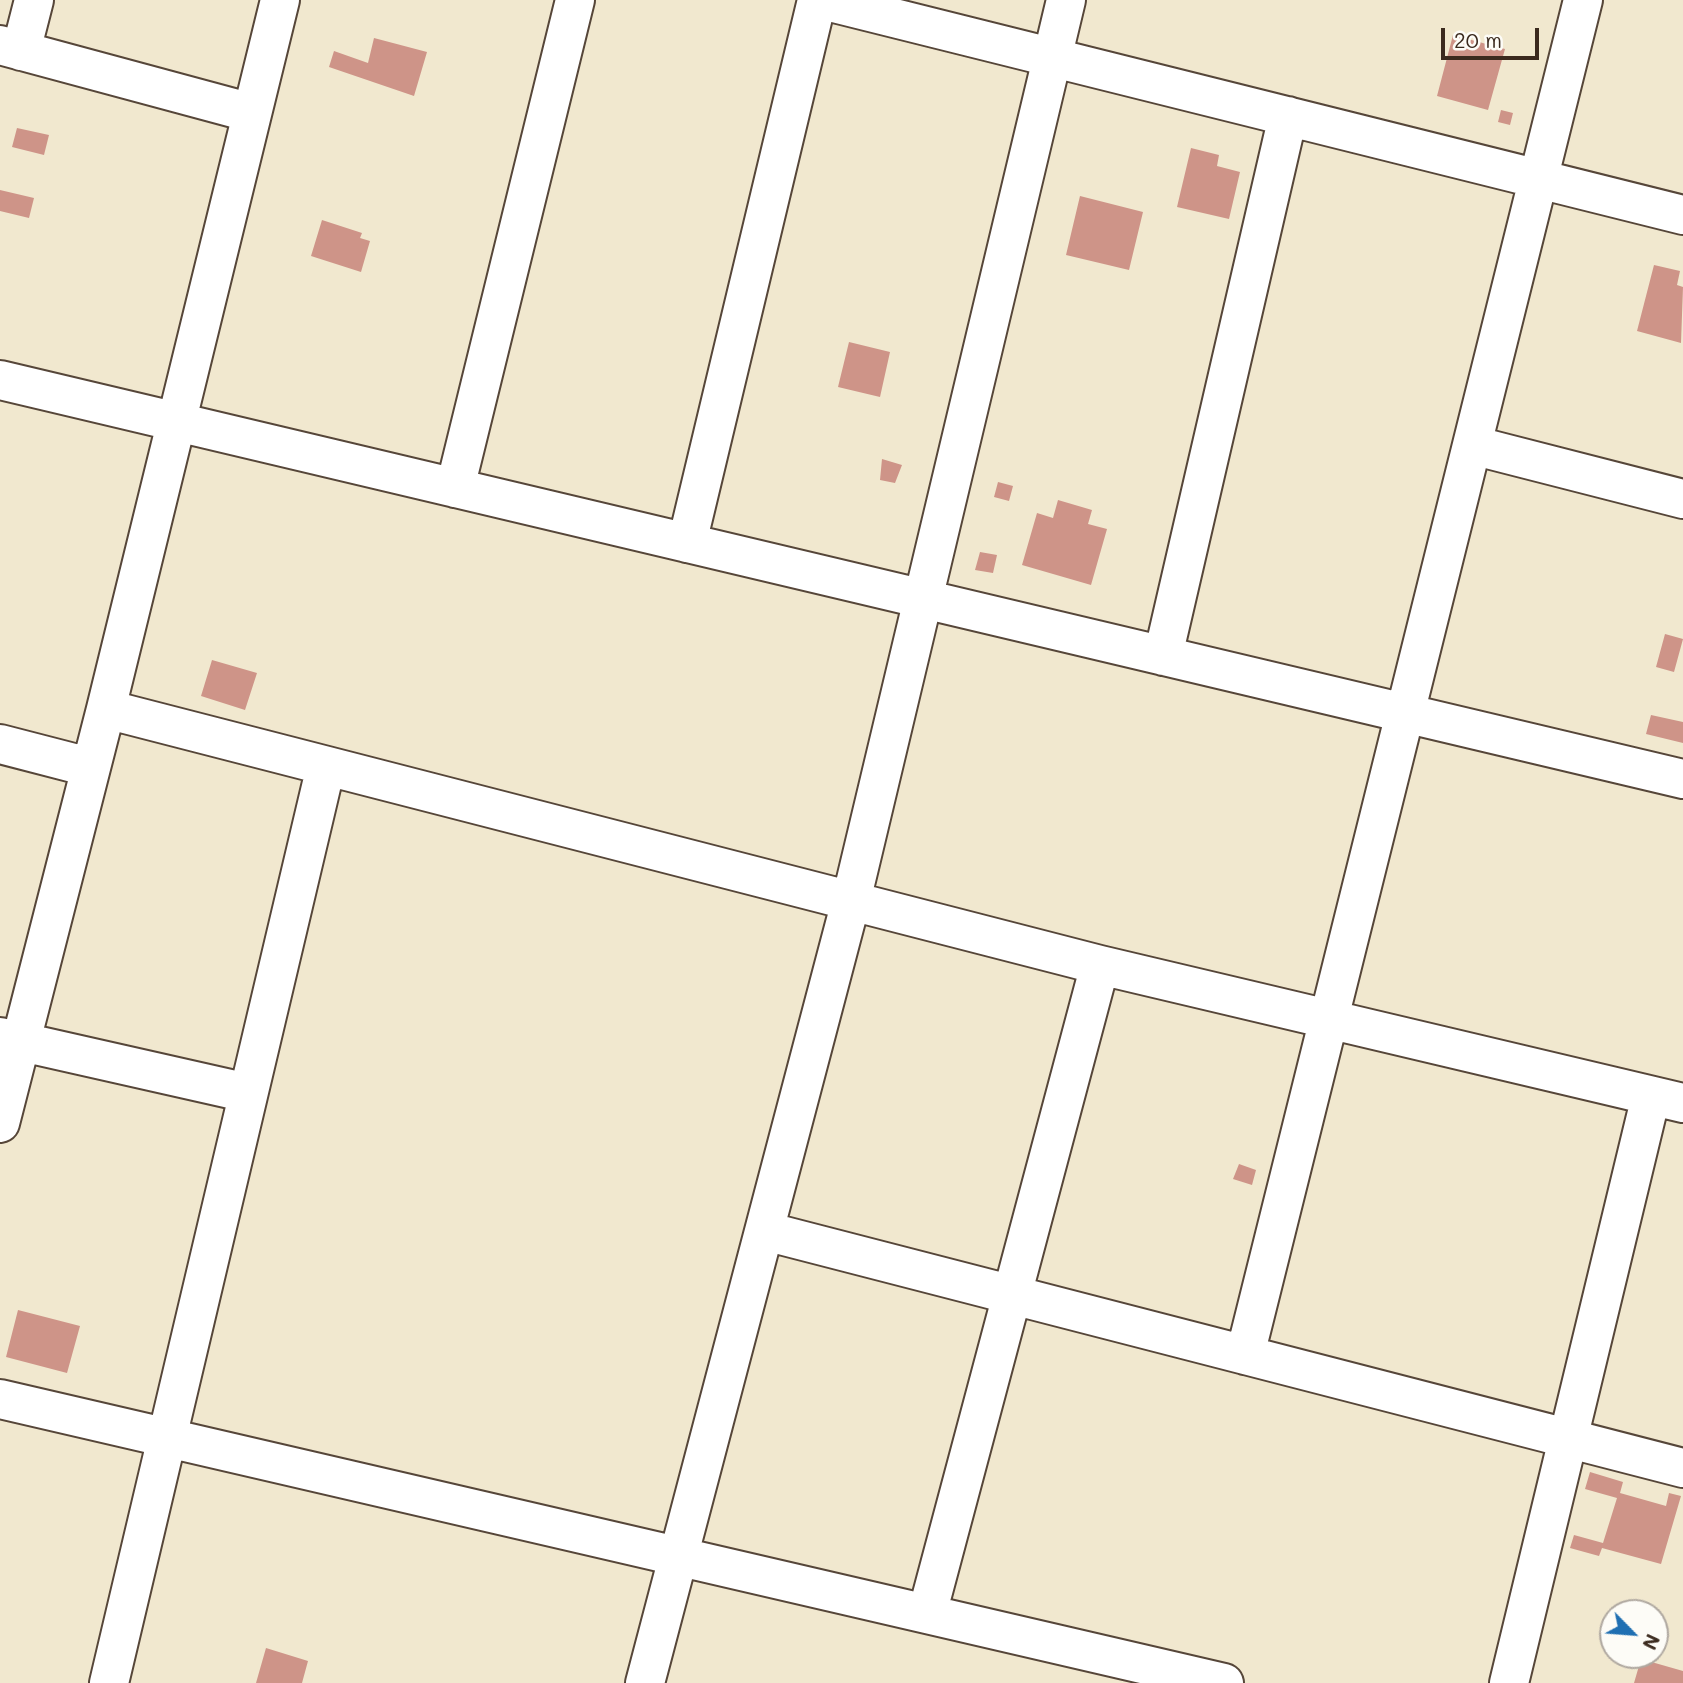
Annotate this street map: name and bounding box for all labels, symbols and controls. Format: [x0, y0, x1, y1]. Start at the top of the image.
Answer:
scale bar [1445, 14, 1543, 58]
text: 20 m [1454, 26, 1502, 53]
north arrow [1599, 1599, 1669, 1669]
text: N [1637, 1630, 1666, 1654]

